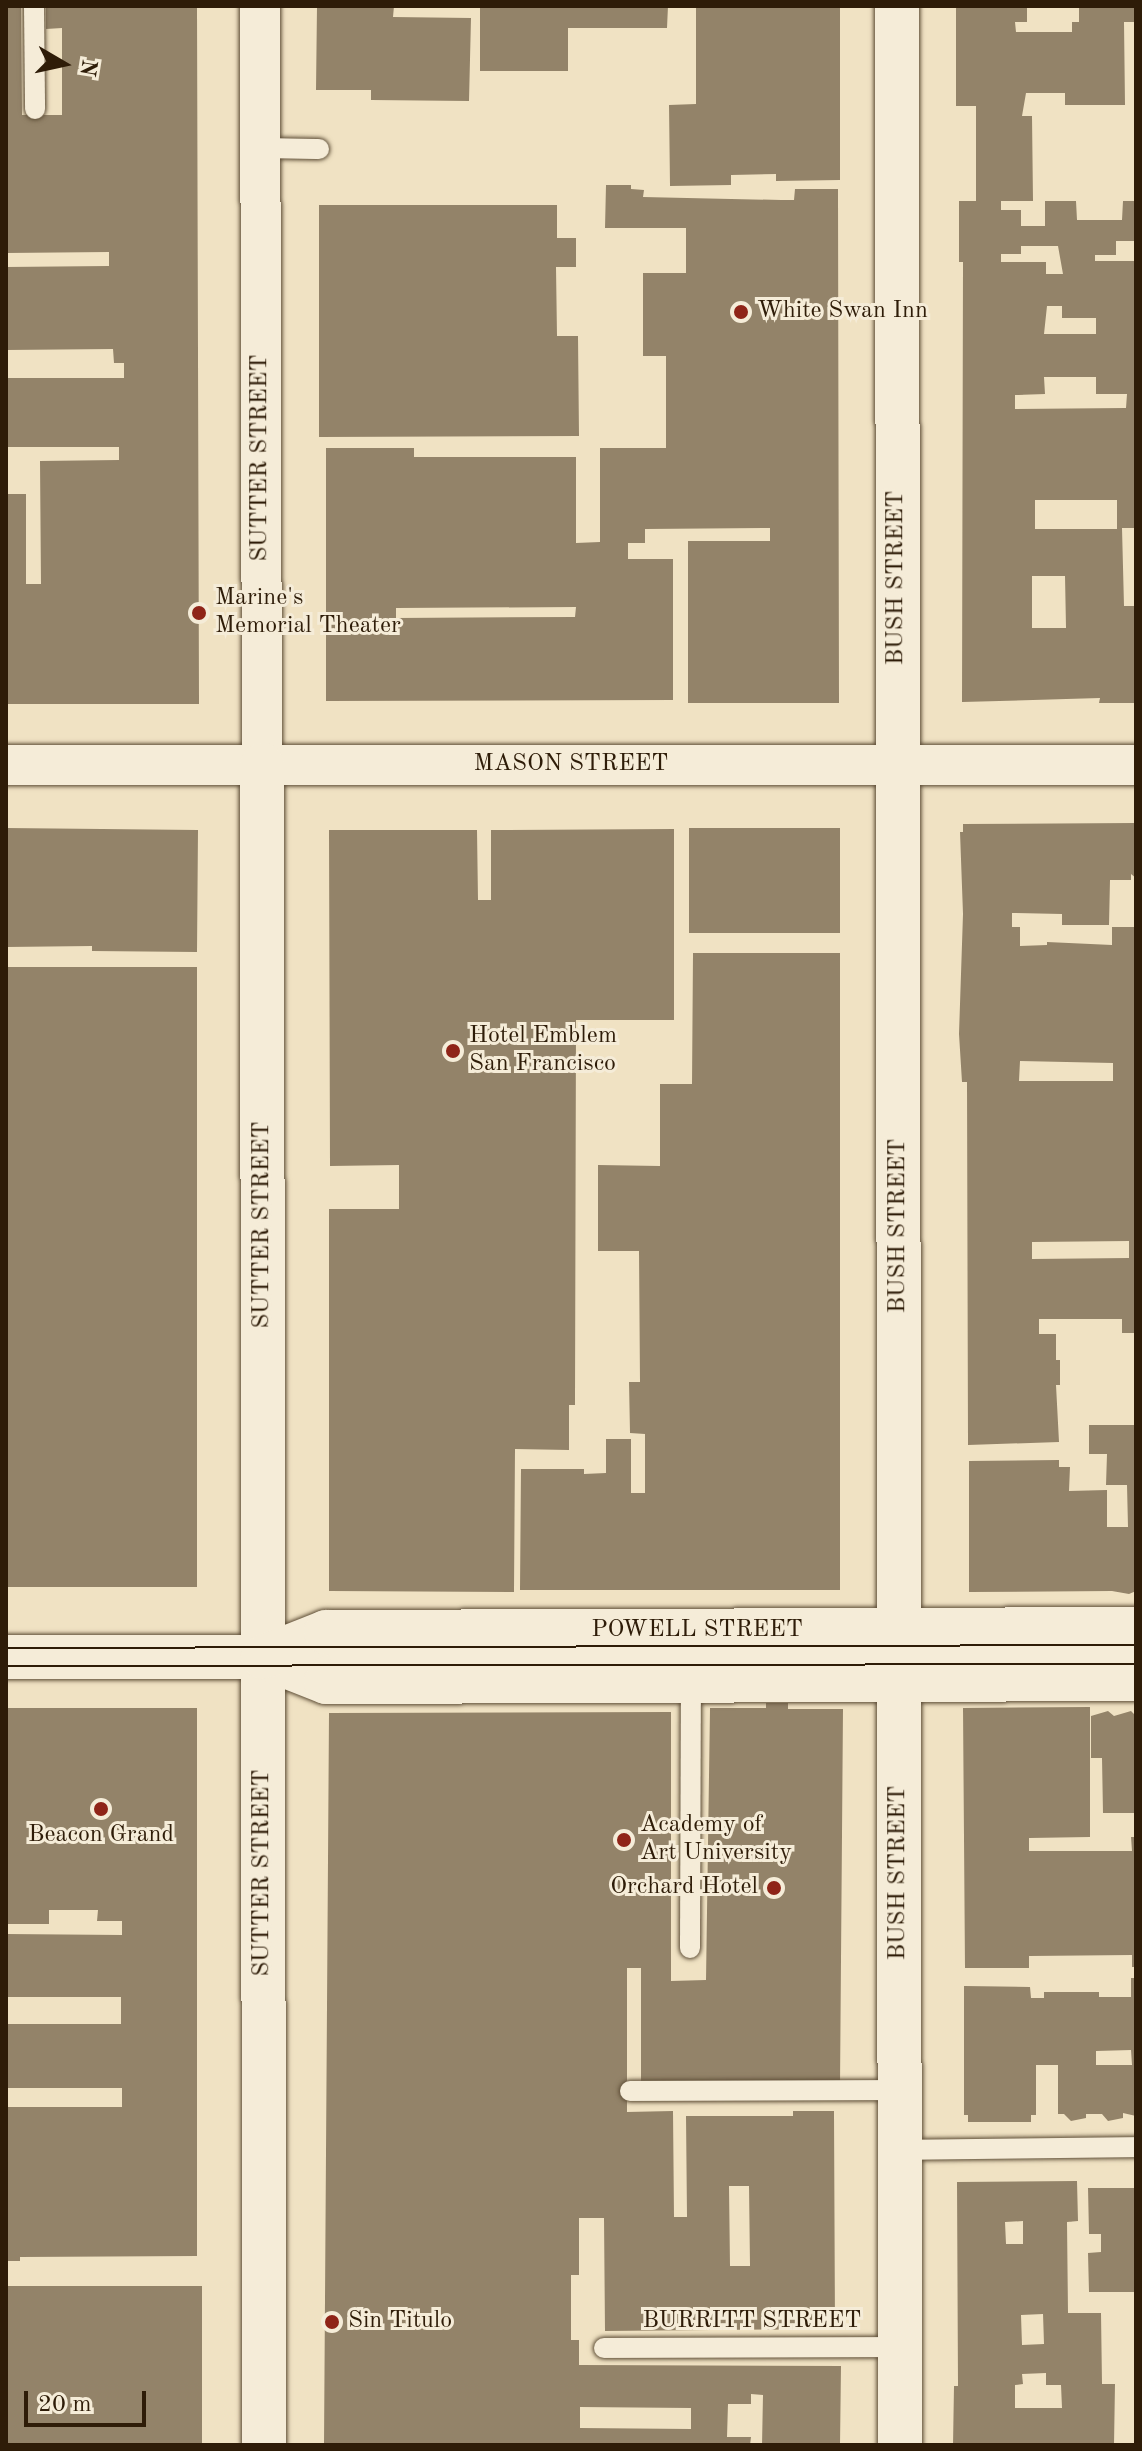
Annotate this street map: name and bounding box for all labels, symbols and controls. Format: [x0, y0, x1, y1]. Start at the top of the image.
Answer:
north arrow [24, 24, 104, 104]
text: N [76, 58, 100, 78]
place label: White Swan Inn [757, 298, 928, 326]
marker: White Swan Inn [732, 303, 750, 321]
street label: SUTTER STREET [247, 354, 275, 562]
street label: BUSH STREET [883, 491, 911, 665]
place label: Marine's Memorial Theater [215, 585, 401, 641]
marker: Marine's Memorial Theater [190, 604, 208, 622]
street label: MASON STREET [474, 751, 668, 779]
place label: Hotel Emblem San Francisco [469, 1023, 617, 1079]
marker: Hotel Emblem San Francisco [444, 1042, 462, 1060]
street label: SUTTER STREET [249, 1121, 277, 1329]
street label: BUSH STREET [885, 1139, 913, 1313]
street label: POWELL STREET [591, 1617, 803, 1645]
street label: SUTTER STREET [249, 1769, 277, 1977]
street label: BUSH STREET [885, 1786, 913, 1960]
marker: Beacon Grand [92, 1800, 110, 1818]
place label: Academy of Art University [640, 1812, 792, 1868]
place label: Beacon Grand [28, 1822, 174, 1850]
marker: Academy of Art University [615, 1831, 633, 1849]
place label: Orchard Hotel [610, 1874, 758, 1902]
marker: Orchard Hotel [765, 1879, 783, 1897]
place label: Sin Titulo [348, 2308, 452, 2336]
street label: BURRITT STREET [642, 2308, 862, 2336]
marker: Sin Titulo [323, 2313, 341, 2331]
scale bar [28, 2375, 150, 2425]
text: 20 m [38, 2393, 92, 2417]

